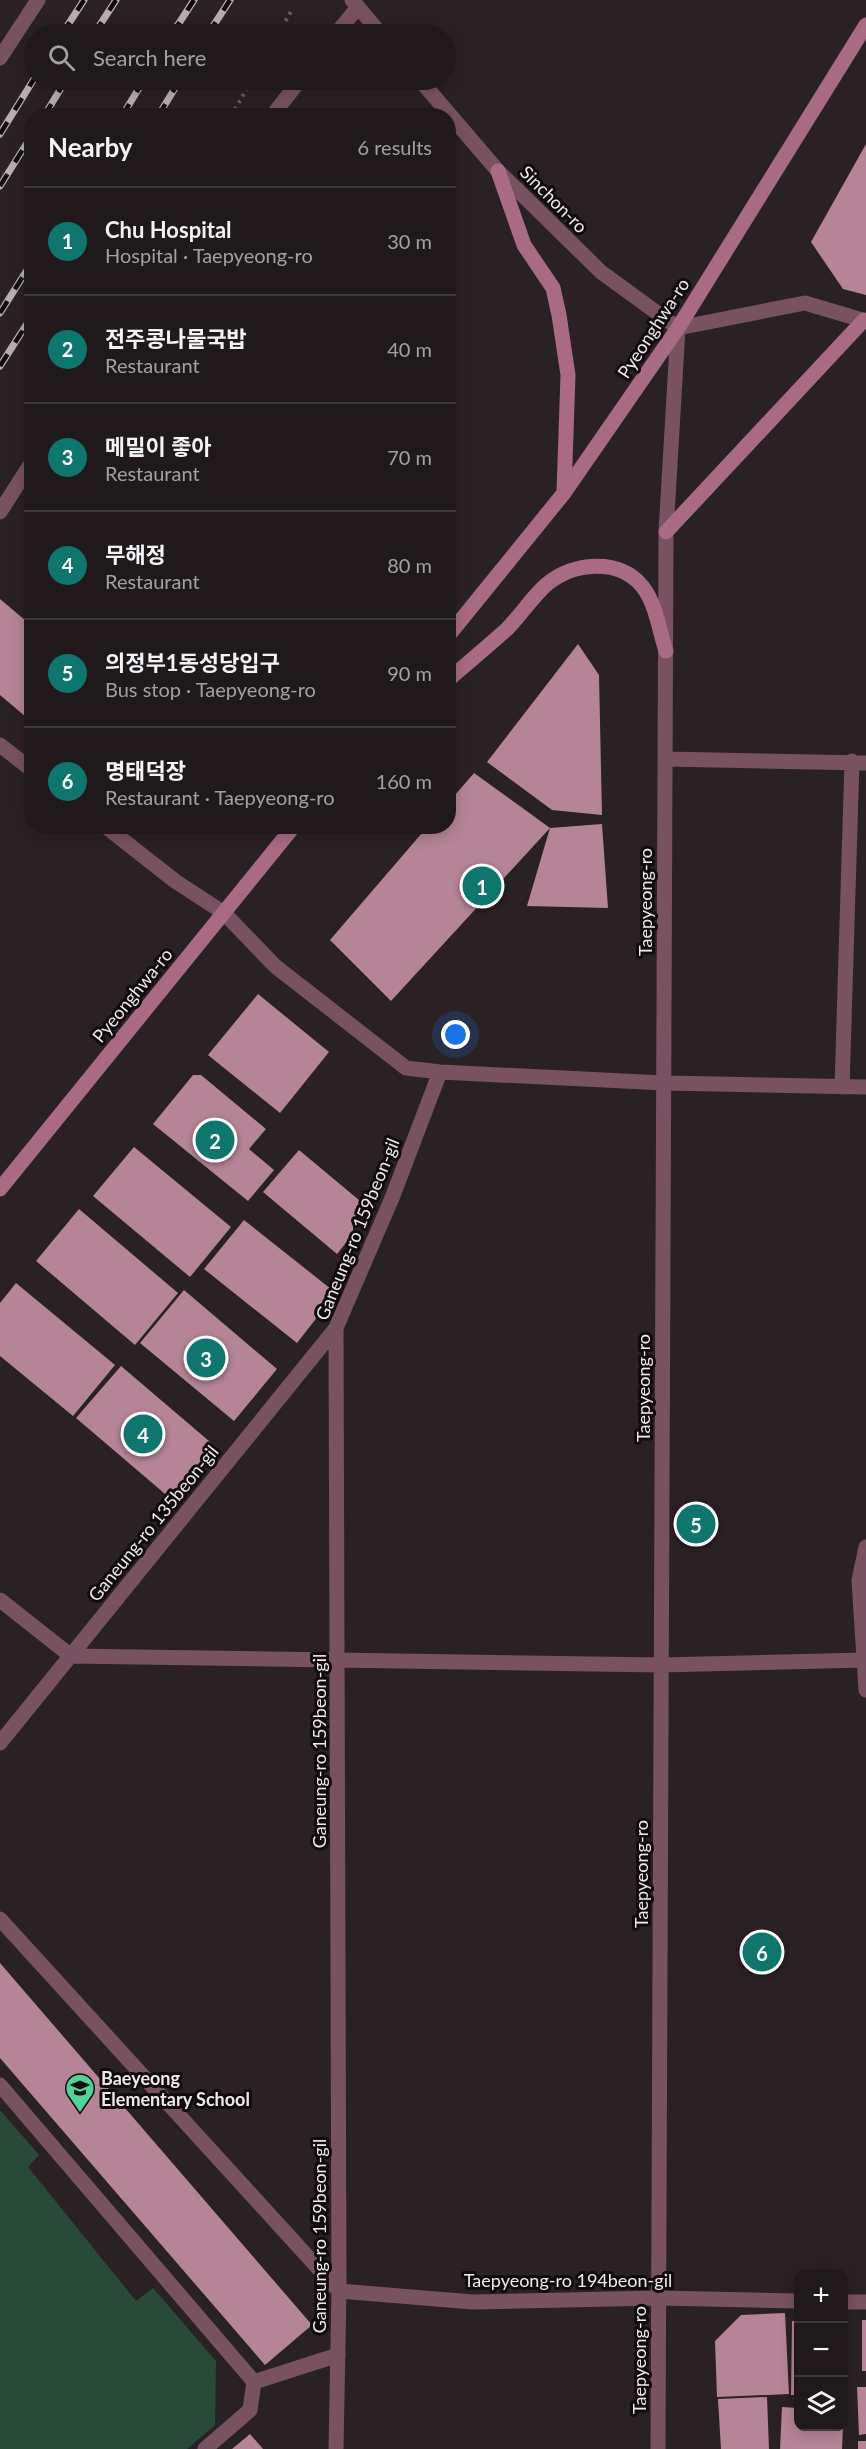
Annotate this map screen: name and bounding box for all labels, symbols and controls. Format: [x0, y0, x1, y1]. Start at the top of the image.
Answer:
search box [24, 24, 456, 90]
icon: search [45, 41, 78, 74]
text: Search here [93, 44, 206, 71]
text: Nearby [48, 131, 133, 163]
text: 6 results [357, 135, 432, 159]
street label: Sinchon-ro [516, 161, 592, 237]
text: Chu Hospital [105, 216, 232, 243]
text: 1 [62, 229, 73, 253]
text: 30 m [387, 229, 432, 253]
text: Hospital · Taepyeong-ro [105, 243, 313, 267]
street label: Pyeonghwa-ro [612, 274, 694, 382]
text: 전주콩나물국밥 [105, 325, 247, 352]
text: 2 [62, 337, 73, 361]
text: 40 m [387, 337, 432, 361]
text: Restaurant [105, 353, 200, 377]
text: 메밀이 좋아 [105, 433, 212, 460]
text: 3 [62, 445, 73, 469]
text: 70 m [387, 445, 432, 469]
text: Restaurant [105, 461, 200, 485]
text: 무해정 [105, 541, 166, 568]
text: 4 [62, 553, 73, 577]
text: 80 m [387, 553, 432, 577]
text: Restaurant [105, 569, 200, 593]
text: 의정부1동성당입구 [105, 649, 280, 676]
text: 5 [62, 661, 73, 685]
text: 90 m [387, 661, 432, 685]
text: Bus stop · Taepyeong-ro [105, 677, 316, 701]
text: 명태덕장 [105, 757, 186, 784]
text: 6 [62, 769, 73, 793]
text: 160 m [376, 769, 432, 793]
text: Restaurant · Taepyeong-ro [105, 785, 335, 809]
street label: Taepyeong-ro [634, 848, 656, 956]
pin: 1 [462, 864, 502, 908]
street label: Pyeonghwa-ro [87, 943, 177, 1047]
your location [441, 1020, 470, 1049]
pin: 2 [196, 1118, 234, 1162]
street label: Ganeung-ro 159beon-gil [310, 1135, 404, 1323]
street label: Taepyeong-ro [632, 1334, 654, 1442]
pin: 3 [186, 1336, 226, 1380]
pin: 4 [124, 1412, 162, 1456]
street label: Ganeung-ro 135beon-gil [83, 1441, 223, 1605]
pin: 5 [676, 1502, 716, 1546]
street label: Ganeung-ro 159beon-gil [308, 1654, 330, 1848]
street label: Taepyeong-ro [630, 1820, 652, 1928]
pin: 6 [742, 1930, 782, 1974]
place label: Baeyeong Elementary School [101, 2067, 250, 2110]
school or university icon: Baeyeong Elementary School [64, 2072, 96, 2114]
street label: Ganeung-ro 159beon-gil [308, 2139, 330, 2333]
street label: Taepyeong-ro 194beon-gil [464, 2269, 672, 2291]
map controls [794, 2269, 848, 2431]
button: + [794, 2269, 848, 2323]
street label: Taepyeong-ro [628, 2306, 650, 2414]
button: − [794, 2323, 848, 2377]
button: layers [794, 2377, 848, 2431]

